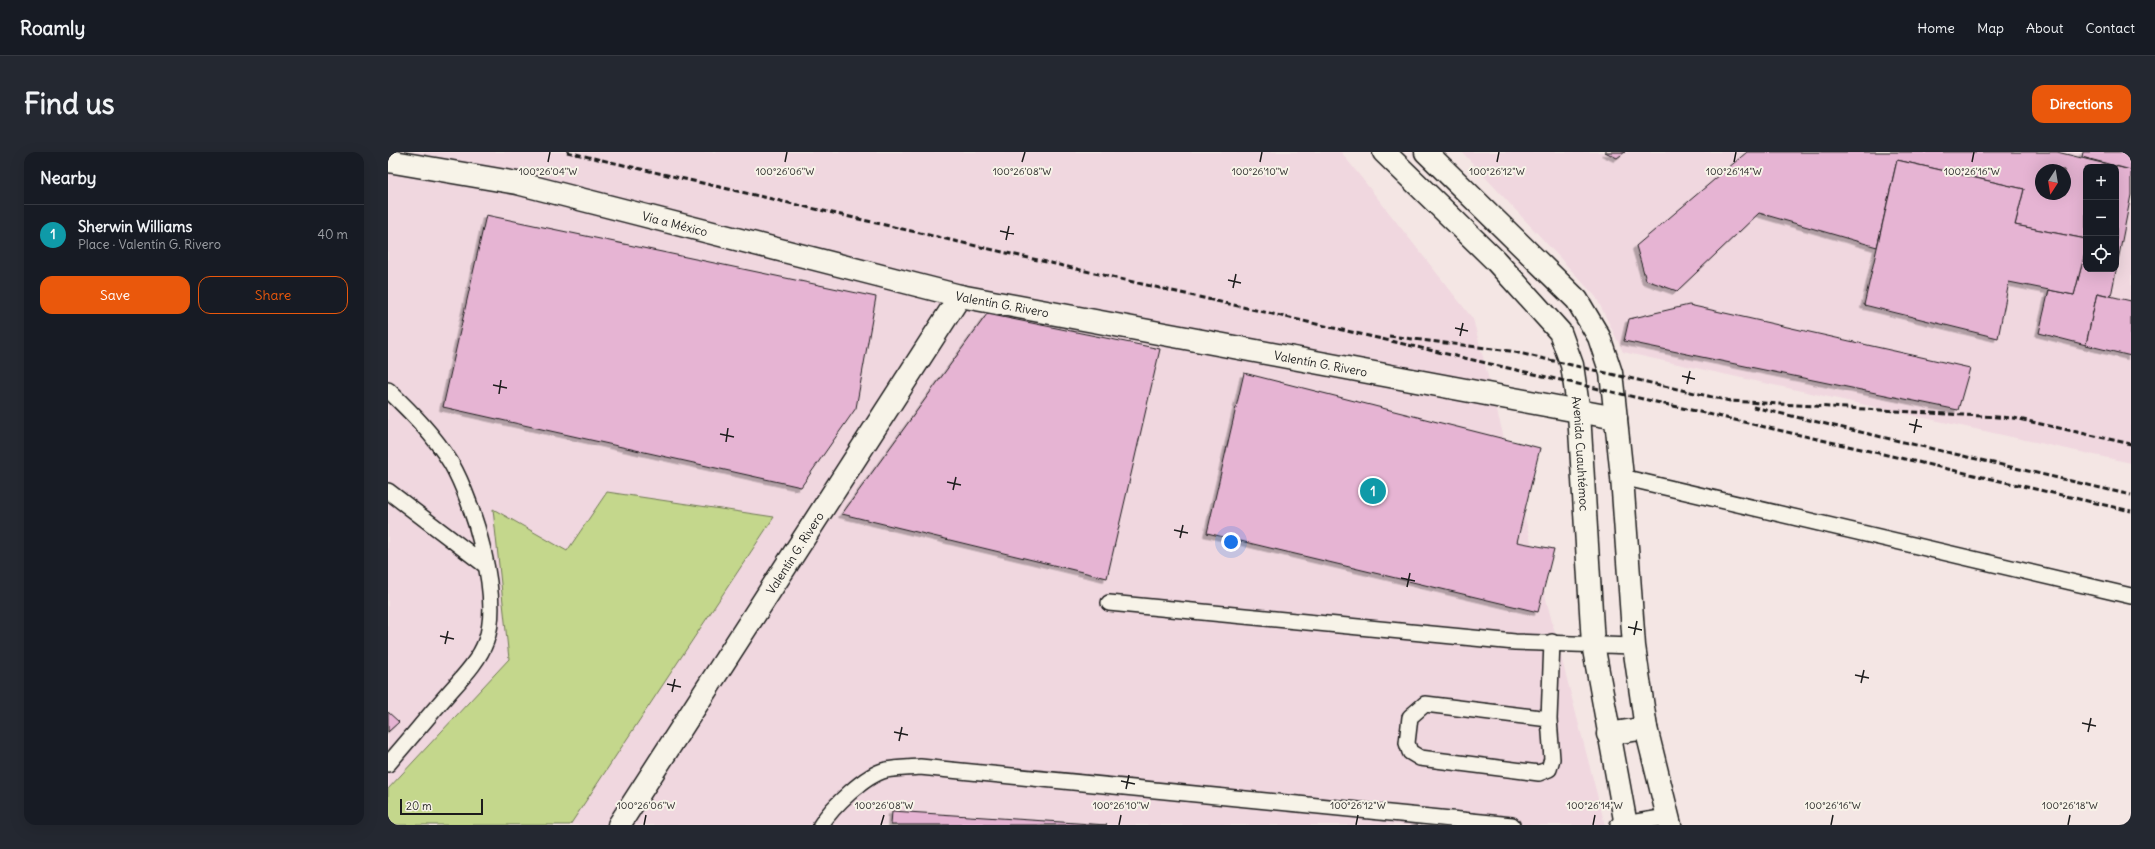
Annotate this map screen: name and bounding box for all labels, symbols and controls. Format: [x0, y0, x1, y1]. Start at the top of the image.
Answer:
text: Roamly [20, 16, 85, 40]
text: Home [1917, 19, 1955, 37]
text: Map [1977, 19, 2004, 37]
text: About [2026, 19, 2064, 37]
text: Contact [2086, 19, 2135, 37]
button: Directions [2032, 85, 2131, 123]
text: Find us [24, 86, 115, 122]
north arrow [2035, 164, 2071, 200]
map controls [2083, 164, 2119, 272]
button: + [2083, 164, 2119, 200]
text: 100°26'04"W [519, 165, 577, 178]
text: 100°26'06"W [756, 165, 814, 178]
text: 100°26'08"W [993, 165, 1051, 178]
text: 100°26'10"W [1232, 165, 1288, 178]
text: 100°26'12"W [1469, 165, 1525, 178]
text: 100°26'14"W [1706, 165, 1762, 178]
text: 100°26'16"W [1944, 165, 2000, 178]
text: Nearby [40, 167, 96, 189]
button: − [2083, 200, 2119, 236]
street label: Vía a México [641, 208, 710, 239]
text: Sherwin Williams [78, 217, 192, 236]
text: 1 [50, 226, 56, 243]
text: 40 m [317, 226, 348, 243]
text: Place · Valentín G. Rivero [78, 236, 221, 253]
button: locate [2083, 236, 2119, 272]
button: Save [40, 276, 190, 314]
button: Share [198, 276, 348, 314]
street label: Valentín G. Rivero [954, 288, 1050, 320]
street label: Valentín G. Rivero [1273, 347, 1369, 379]
street label: Avenida Cuauhtémoc [1569, 395, 1592, 512]
pin: 1 [1360, 476, 1386, 506]
street label: Valentín G. Rivero [763, 509, 827, 597]
your location [1221, 532, 1241, 552]
scale bar [400, 797, 483, 816]
text: 20 m [406, 799, 432, 813]
text: 100°26'06"W [617, 799, 675, 812]
text: 100°26'08"W [855, 799, 913, 812]
text: 100°26'10"W [1093, 799, 1149, 812]
text: 100°26'12"W [1330, 799, 1386, 812]
text: 100°26'14"W [1567, 799, 1623, 812]
text: 100°26'16"W [1805, 799, 1861, 812]
text: 100°26'18"W [2042, 799, 2098, 812]

